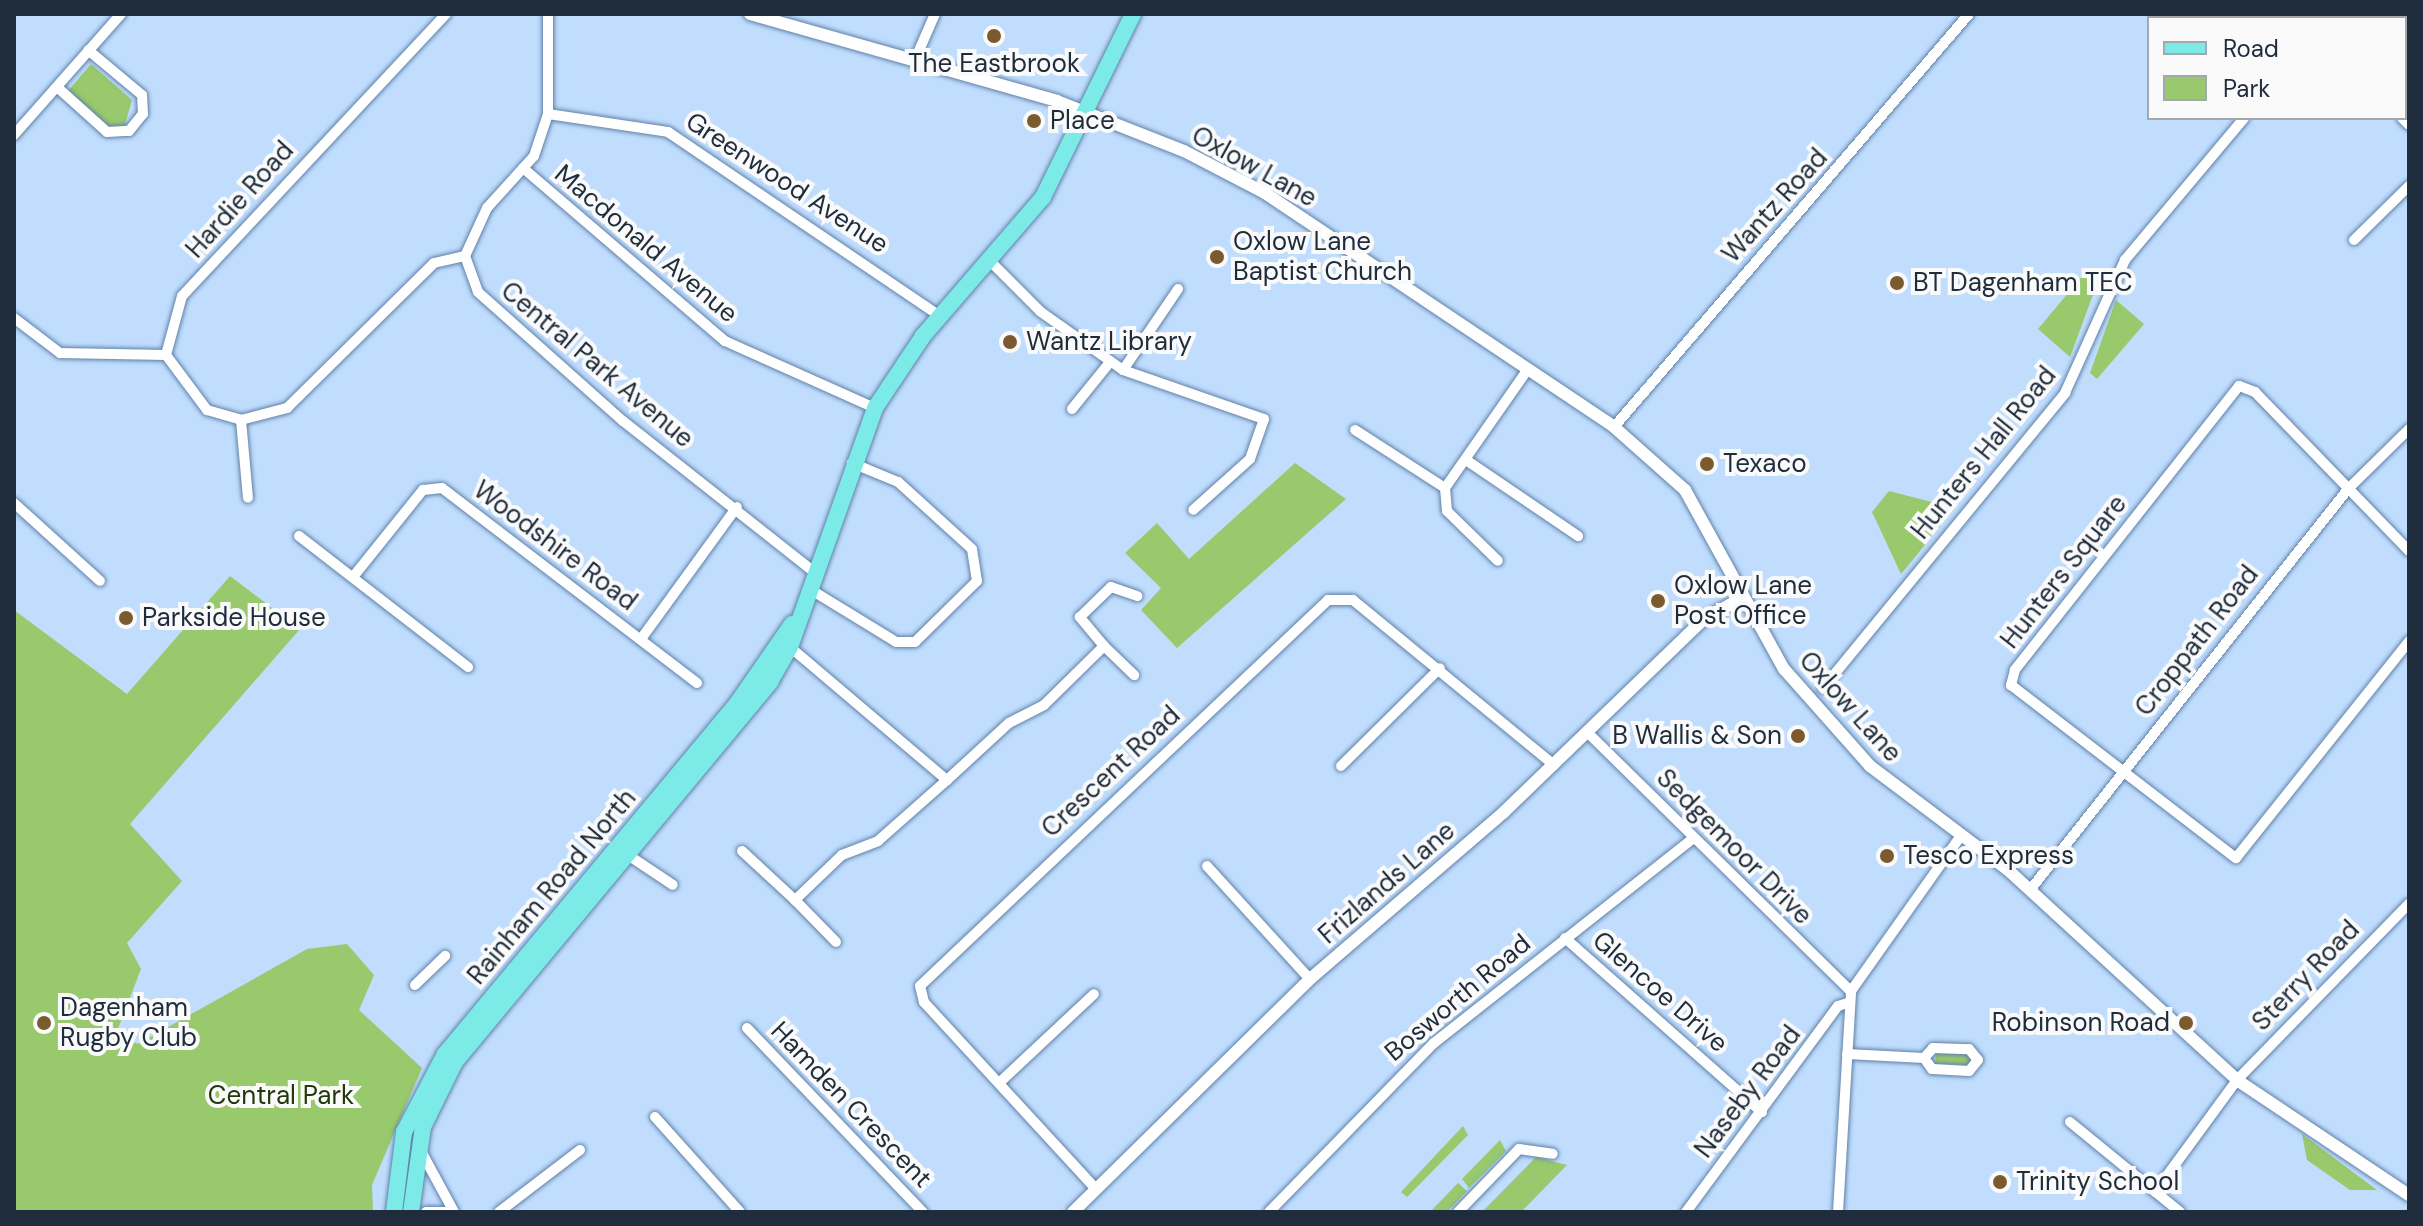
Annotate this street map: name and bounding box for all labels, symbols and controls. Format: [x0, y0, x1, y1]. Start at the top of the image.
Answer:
legend [2147, 16, 2407, 120]
marker: The Eastbrook [985, 27, 1003, 45]
text: Road [2223, 33, 2279, 64]
place label: The Eastbrook [908, 48, 1080, 80]
text: Park [2223, 73, 2270, 104]
place label: Place [1050, 105, 1115, 137]
street label: Greenwood Avenue [680, 106, 894, 260]
marker: Place [1025, 112, 1043, 130]
street label: Oxlow Lane [1186, 120, 1322, 214]
street label: Hardie Road [180, 135, 300, 265]
street label: Wantz Road [1716, 143, 1834, 269]
street label: Macdonald Avenue [548, 158, 744, 330]
place label: Oxlow Lane Baptist Church [1233, 226, 1412, 288]
marker: Oxlow Lane Baptist Church [1208, 248, 1226, 266]
place label: BT Dagenham TEC [1913, 267, 2133, 299]
marker: BT Dagenham TEC [1888, 274, 1906, 292]
street label: Central Park Avenue [494, 275, 700, 455]
place label: Wantz Library [1026, 326, 1192, 358]
marker: Wantz Library [1001, 333, 1019, 351]
street label: Hunters Hall Road [1905, 361, 2063, 545]
place label: Texaco [1723, 448, 1807, 480]
marker: Texaco [1698, 455, 1716, 473]
street label: Woodshire Road [467, 474, 643, 618]
street label: Hunters Square [1994, 489, 2134, 655]
street label: Croppath Road [2129, 560, 2265, 722]
place label: Oxlow Lane Post Office [1674, 570, 1812, 632]
marker: Oxlow Lane Post Office [1649, 592, 1667, 610]
place label: Parkside House [142, 602, 326, 634]
marker: Parkside House [117, 609, 135, 627]
street label: Oxlow Lane [1792, 645, 1908, 769]
street label: Crescent Road [1035, 700, 1187, 844]
place label: B Wallis & Son [1612, 720, 1782, 752]
marker: B Wallis & Son [1789, 727, 1807, 745]
street label: Sedgemoor Drive [1650, 763, 1818, 931]
street label: Rainham Road North [461, 783, 643, 991]
street label: Frizlands Lane [1312, 815, 1462, 951]
place label: Tesco Express [1903, 840, 2074, 872]
marker: Tesco Express [1878, 847, 1896, 865]
street label: Sterry Road [2246, 915, 2366, 1037]
street label: Glencoe Drive [1586, 925, 1734, 1059]
street label: Bosworth Road [1379, 928, 1537, 1068]
place label: Dagenham Rugby Club [60, 992, 197, 1054]
place label: Robinson Road [1992, 1007, 2170, 1039]
marker: Dagenham Rugby Club [35, 1014, 53, 1032]
marker: Robinson Road [2177, 1014, 2195, 1032]
street label: Hamden Crescent [764, 1016, 938, 1194]
street label: Naseby Road [1688, 1020, 1808, 1164]
park label: Central Park [208, 1080, 354, 1112]
place label: Trinity School [2016, 1166, 2179, 1198]
marker: Trinity School [1991, 1173, 2009, 1191]

